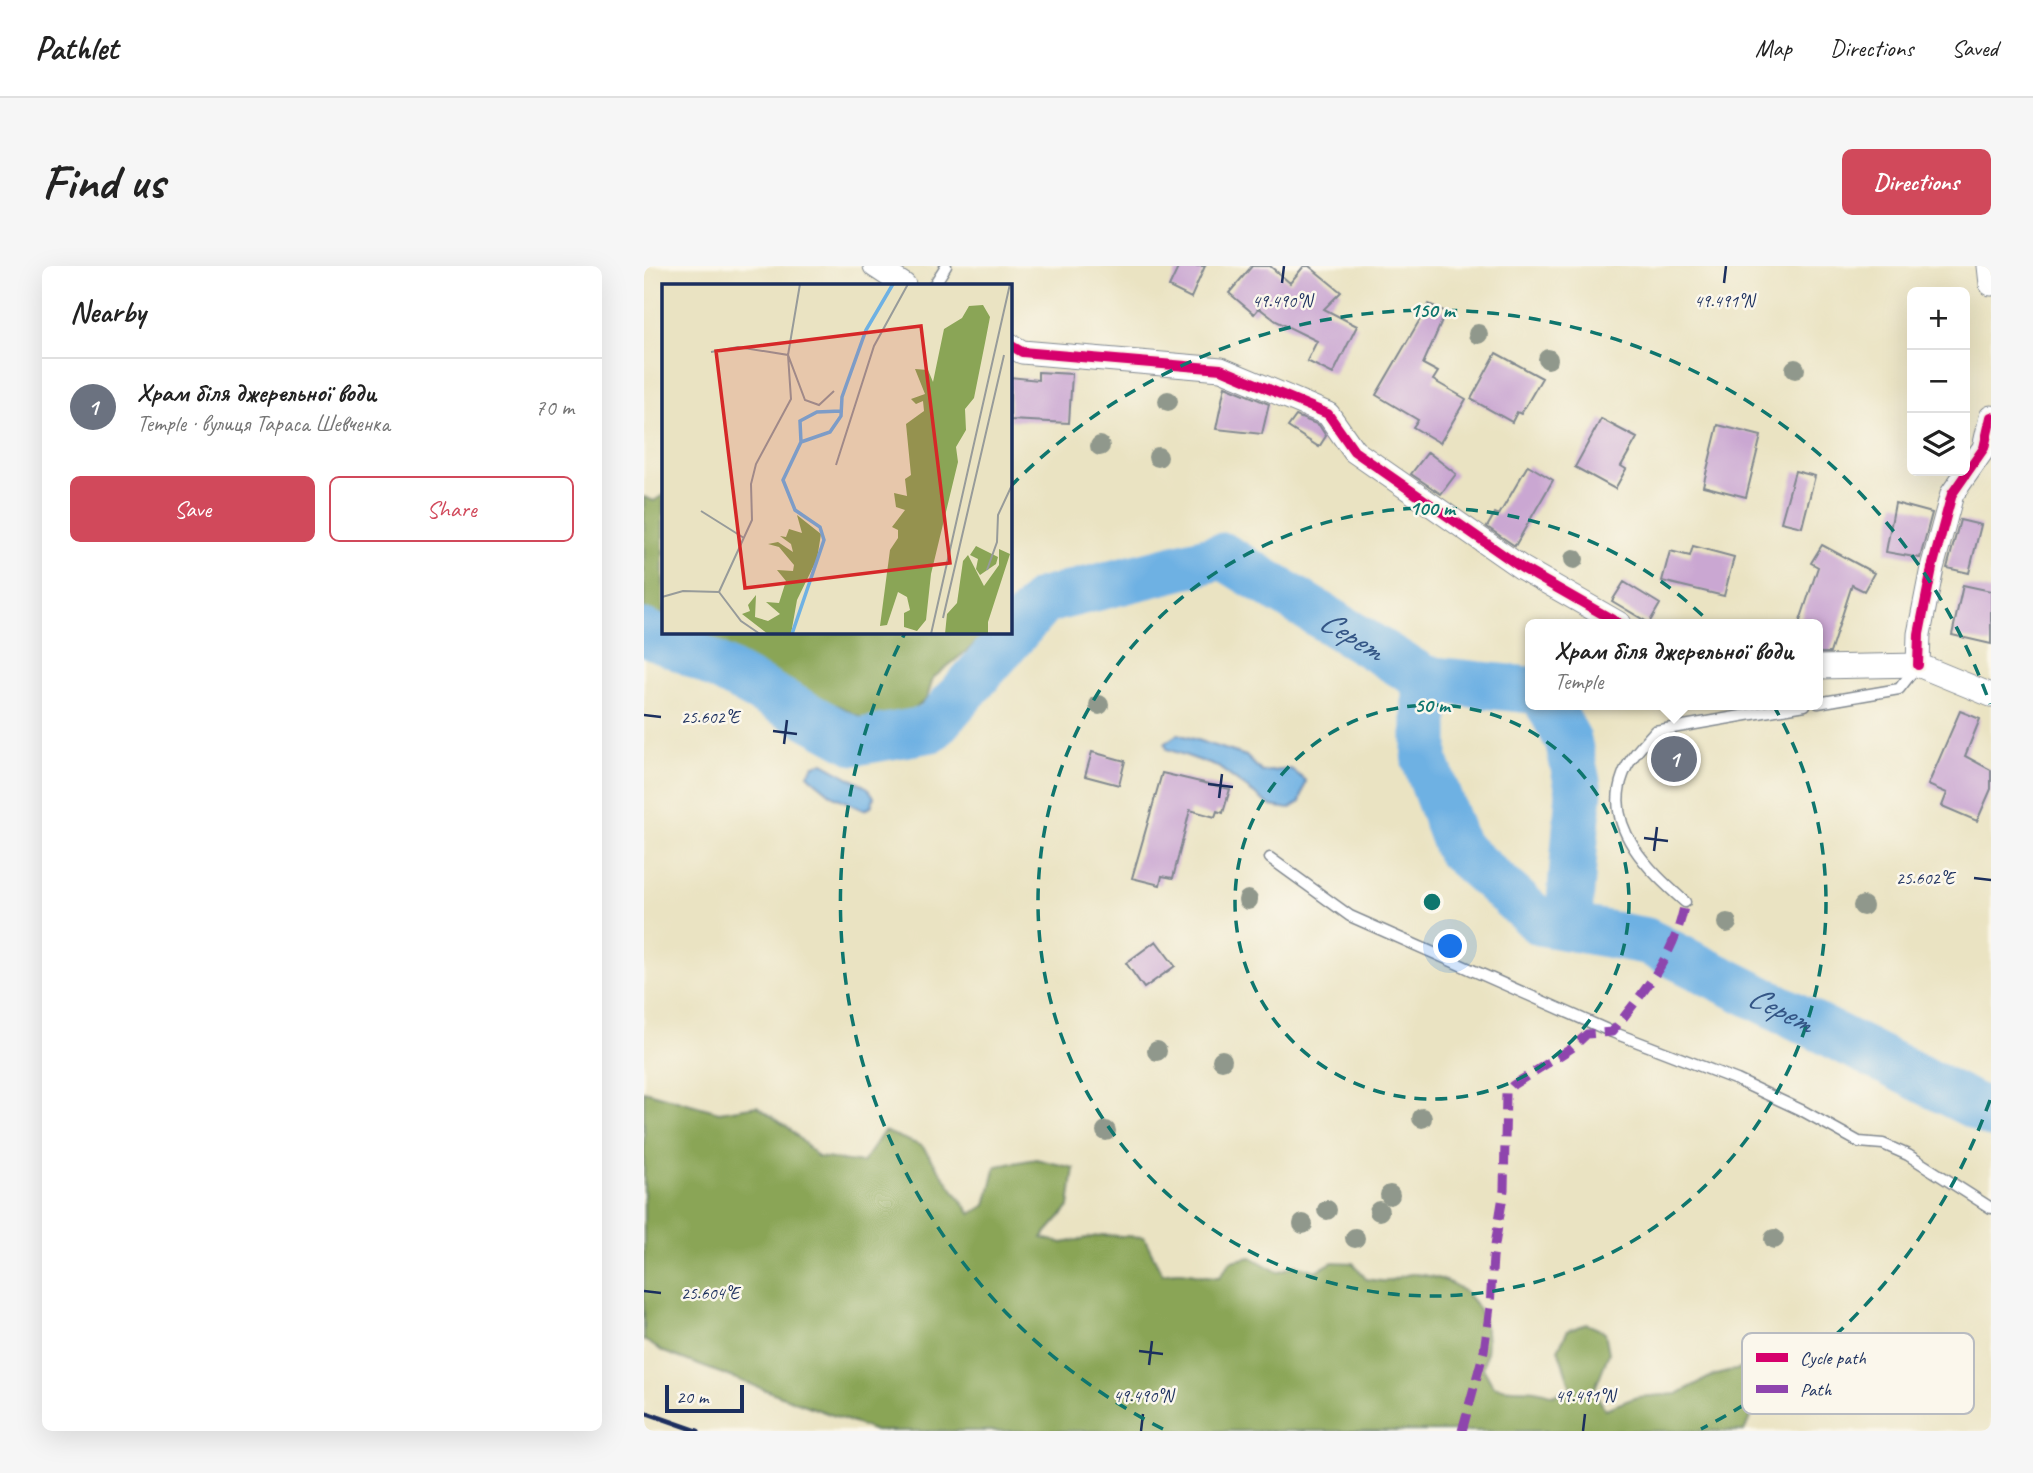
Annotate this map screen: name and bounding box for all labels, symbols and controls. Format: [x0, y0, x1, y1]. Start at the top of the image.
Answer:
text: Pathlet [35, 27, 118, 69]
text: Map [1755, 33, 1792, 63]
text: Directions [1830, 33, 1913, 63]
text: Saved [1951, 33, 1998, 63]
button: Directions [1842, 149, 1991, 215]
text: Find us [42, 151, 164, 213]
inset map [662, 284, 1012, 634]
map controls [1907, 287, 1970, 476]
button: + [1907, 287, 1970, 350]
text: 49.490°N [1252, 290, 1315, 312]
text: 49.491°N [1694, 290, 1757, 312]
text: Nearby [70, 293, 146, 331]
text: 150 m [1409, 297, 1457, 323]
button: − [1907, 350, 1970, 413]
text: Храм біля джерельної води [137, 376, 376, 409]
text: 1 [88, 393, 98, 422]
text: 70 m [535, 393, 574, 422]
text: Temple · вулиця Тараса Шевченка [137, 409, 390, 438]
button: layers [1907, 413, 1970, 476]
button: Save [70, 476, 315, 542]
button: Share [329, 476, 574, 542]
text: 100 m [1409, 495, 1457, 521]
water label: Серет [1312, 600, 1395, 672]
popup [1525, 619, 1823, 710]
text: Храм біля джерельної води [1554, 634, 1794, 667]
text: Temple [1554, 667, 1603, 696]
text: 50 m [1414, 692, 1452, 718]
text: 25.602°E [681, 706, 742, 728]
pin: 1 [1651, 733, 1697, 785]
text: 25.602°E [1896, 867, 1957, 889]
centre of rings [1420, 890, 1444, 914]
your location [1433, 929, 1467, 963]
water label: Серет [1741, 976, 1824, 1044]
text: 25.604°E [681, 1282, 742, 1304]
legend [1742, 1333, 1974, 1414]
text: Cycle path [1800, 1346, 1866, 1370]
text: Path [1800, 1378, 1833, 1402]
scale bar [665, 1382, 744, 1414]
text: 20 m [676, 1385, 708, 1409]
text: 49.490°N [1113, 1385, 1176, 1407]
text: 49.491°N [1555, 1385, 1618, 1407]

